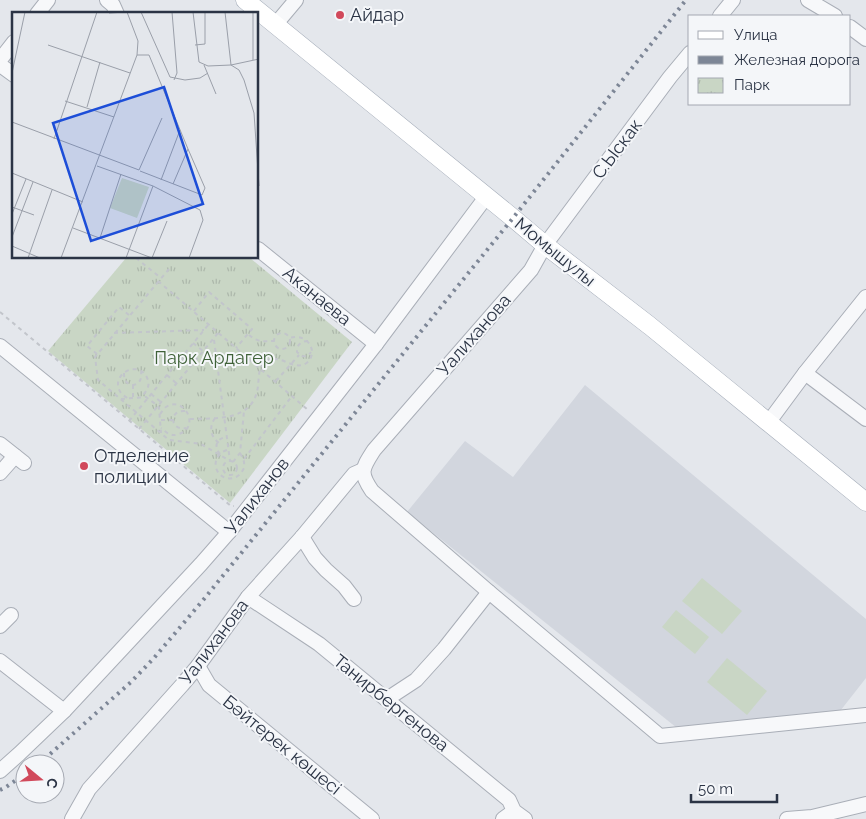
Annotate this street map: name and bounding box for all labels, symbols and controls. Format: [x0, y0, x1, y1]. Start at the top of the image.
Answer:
place label: Айдар [350, 4, 404, 25]
marker: Айдар [334, 9, 346, 21]
inset map [12, 12, 259, 259]
legend [688, 15, 851, 105]
text: Улица [734, 26, 778, 44]
text: Железная дорога [734, 51, 860, 69]
text: Парк [734, 76, 770, 94]
street label: С.Ыскак [587, 115, 646, 183]
street label: Момышулы [511, 213, 600, 291]
street label: Аканаева [279, 262, 356, 329]
street label: Уалиханова [432, 290, 515, 380]
park label: Парк Ардагер [154, 347, 274, 368]
place label: Отделение полиции [94, 445, 189, 487]
street label: Уалиханов [220, 453, 293, 538]
marker: Отделение полиции [78, 460, 90, 472]
street label: Уалиханова [175, 595, 252, 688]
street label: Танирбергенова [329, 650, 453, 756]
street label: Бәйтерек көшесі [219, 690, 346, 799]
north arrow [15, 754, 65, 804]
scale bar [691, 772, 777, 804]
text: С [43, 776, 61, 790]
text: 50 m [698, 780, 733, 798]

